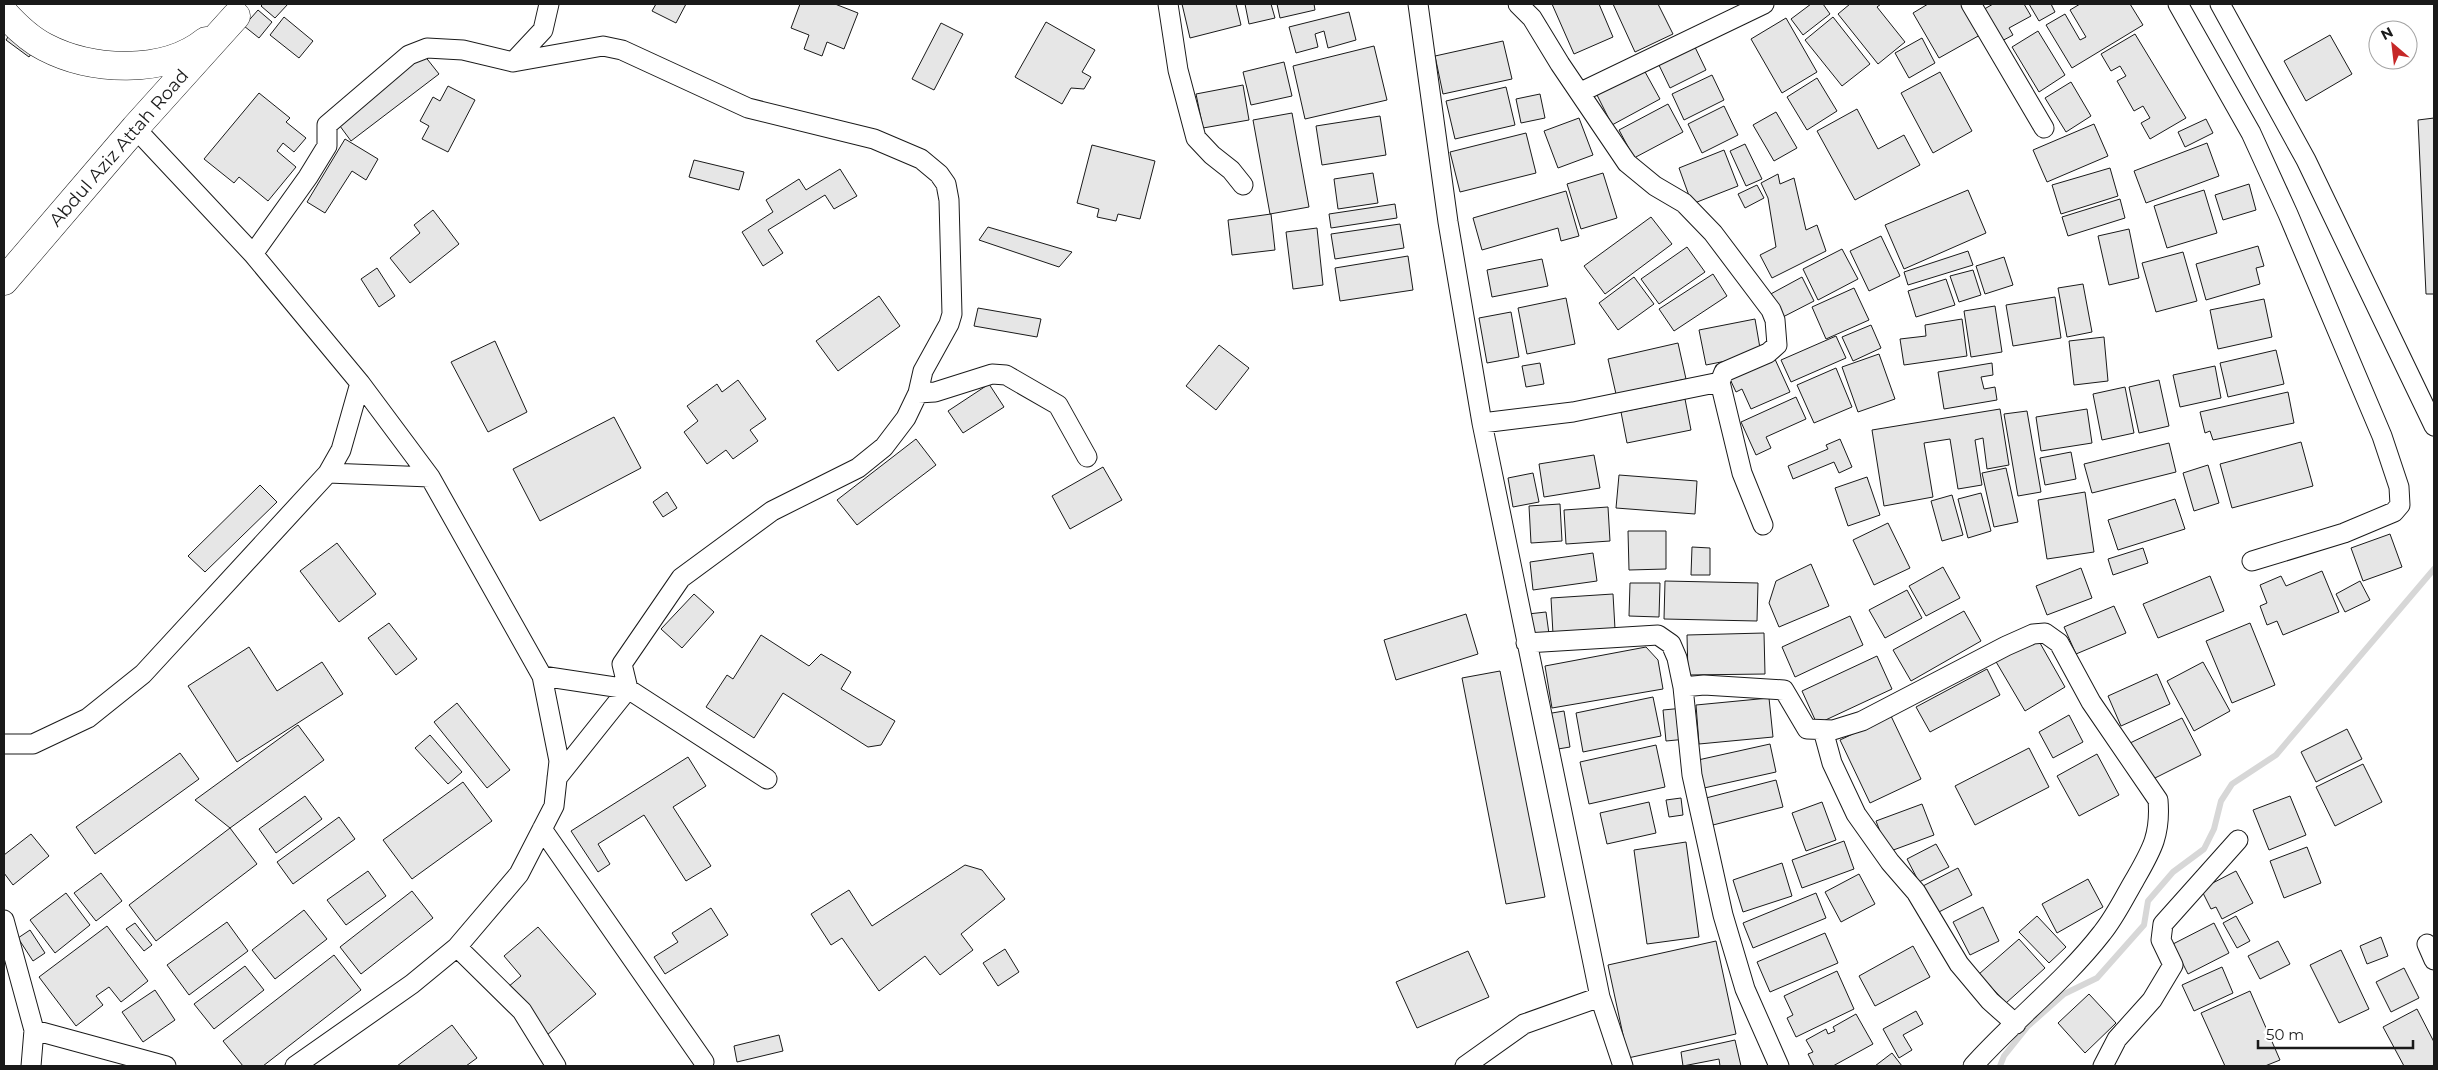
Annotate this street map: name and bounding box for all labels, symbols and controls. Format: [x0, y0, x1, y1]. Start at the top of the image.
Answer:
north arrow [2368, 20, 2418, 70]
text: N [2378, 23, 2396, 44]
street label: Abdul Aziz Attah Road [45, 65, 193, 231]
scale bar [2258, 1018, 2413, 1050]
text: 50 m [2266, 1025, 2304, 1044]

